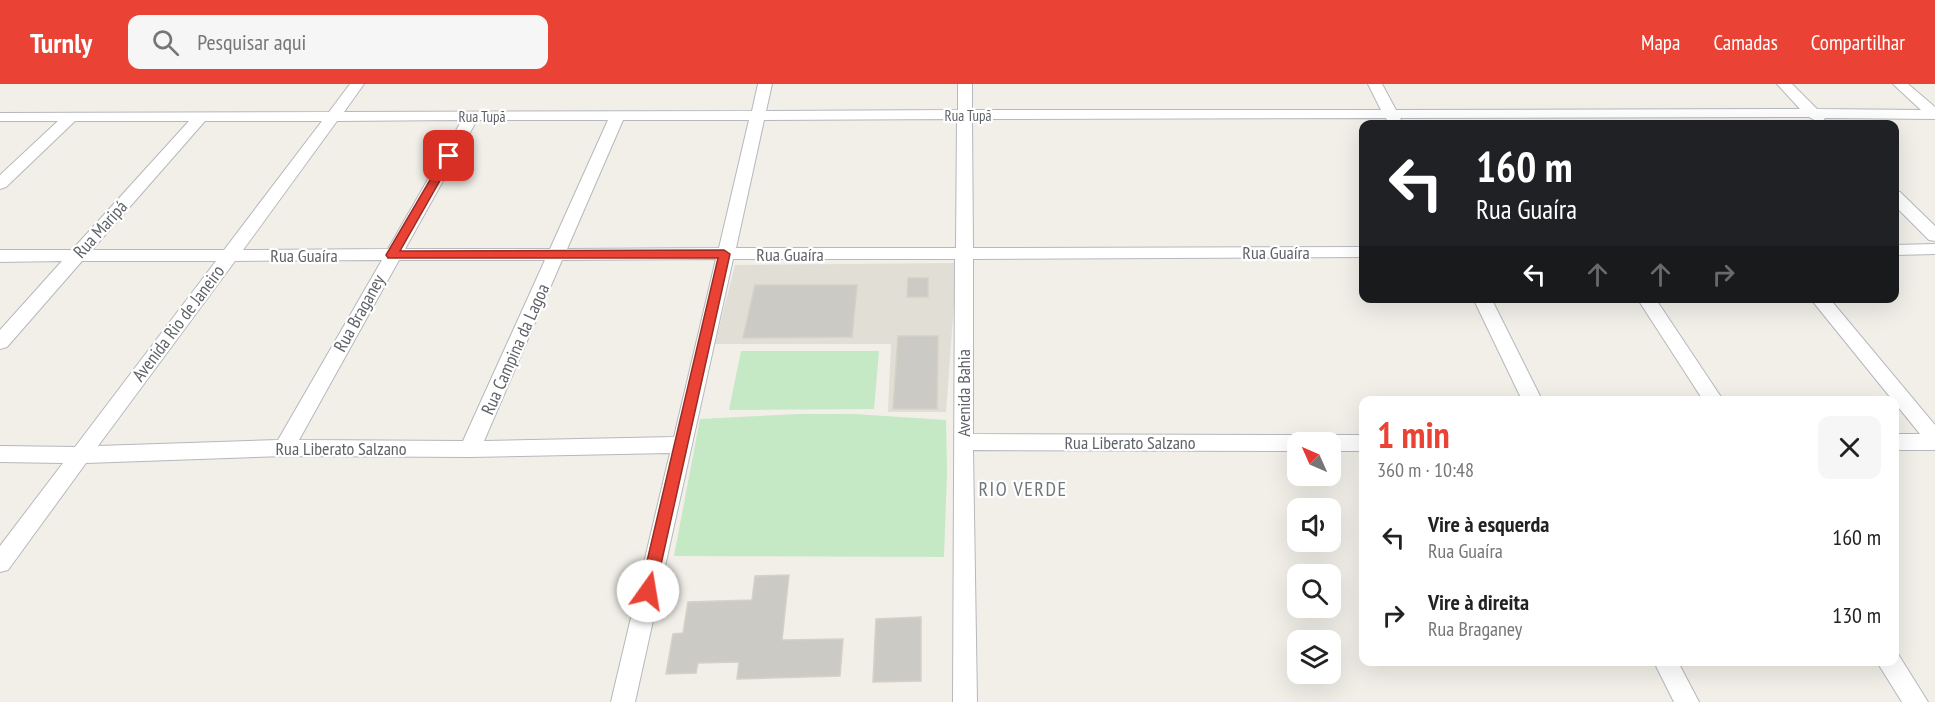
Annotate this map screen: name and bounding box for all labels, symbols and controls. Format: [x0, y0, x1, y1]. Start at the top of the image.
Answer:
search box [128, 15, 548, 69]
text: Turnly [30, 24, 92, 61]
icon: search [149, 26, 182, 59]
text: Pesquisar aqui [197, 28, 306, 56]
text: Mapa [1641, 29, 1680, 56]
text: Camadas [1713, 29, 1778, 56]
text: Compartilhar [1811, 29, 1905, 56]
street label: Rua Tupã [945, 106, 991, 125]
street label: Rua Tupã [459, 107, 505, 126]
pin [423, 130, 474, 181]
icon: arrive [432, 139, 465, 172]
text: 160 m [1476, 139, 1573, 194]
icon: left [1377, 144, 1455, 222]
text: Rua Guaíra [1476, 192, 1577, 226]
street label: Rua Maripá [68, 195, 132, 263]
street label: Rua Guaíra [1242, 241, 1310, 264]
street label: Rua Guaíra [756, 243, 824, 266]
street label: Rua Guaíra [270, 244, 338, 267]
icon: left [1518, 258, 1551, 291]
icon: ahead [1581, 258, 1614, 291]
icon: ahead [1644, 258, 1677, 291]
icon: right [1707, 258, 1740, 291]
street label: Avenida Rio de Janeiro [127, 260, 229, 386]
street label: Rua Braganey [328, 270, 390, 356]
street label: Rua Campina da Lagoa [476, 280, 554, 418]
street label: Avenida Bahia [952, 349, 975, 437]
text: 1 min [1377, 411, 1450, 458]
button: close [1818, 416, 1881, 479]
street label: Rua Liberato Salzano [1064, 431, 1196, 454]
north arrow [1287, 432, 1341, 486]
map controls [1287, 432, 1341, 684]
street label: Rua Liberato Salzano [275, 437, 407, 460]
text: 360 m · 10:48 [1377, 457, 1474, 483]
district label: RIO VERDE [978, 476, 1068, 502]
button: sound [1287, 498, 1341, 552]
text: Vire à esquerda [1428, 510, 1549, 538]
icon: left [1377, 521, 1410, 554]
text: 160 m [1832, 523, 1881, 551]
text: Rua Guaíra [1428, 538, 1503, 564]
position arrow [616, 559, 680, 623]
button: search [1287, 564, 1341, 618]
text: Vire à direita [1428, 588, 1529, 616]
icon: right [1377, 599, 1410, 632]
text: 130 m [1832, 601, 1881, 629]
text: Rua Braganey [1428, 616, 1522, 642]
button: layers [1287, 630, 1341, 684]

